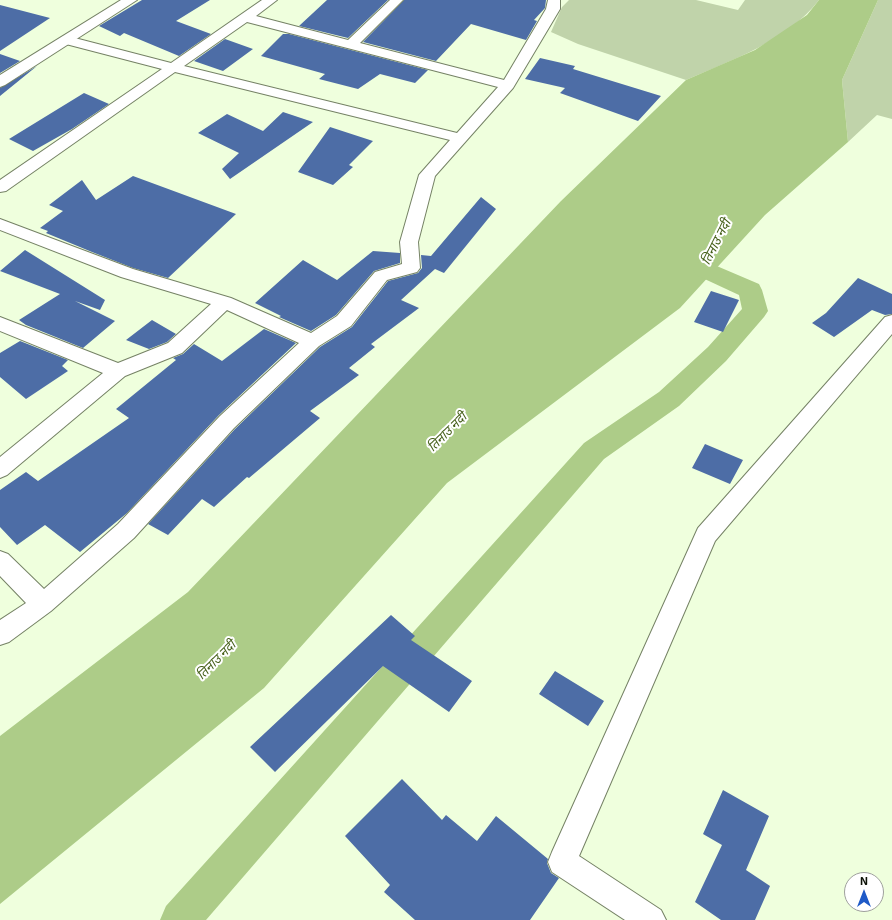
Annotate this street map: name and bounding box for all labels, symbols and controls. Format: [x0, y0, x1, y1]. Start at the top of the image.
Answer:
water label: तिनाउ नदी [698, 217, 734, 267]
water label: तिनाउ नदी [424, 409, 470, 455]
water label: तिनाउ नदी [193, 637, 239, 683]
north arrow [844, 872, 884, 912]
text: N [860, 874, 868, 887]

